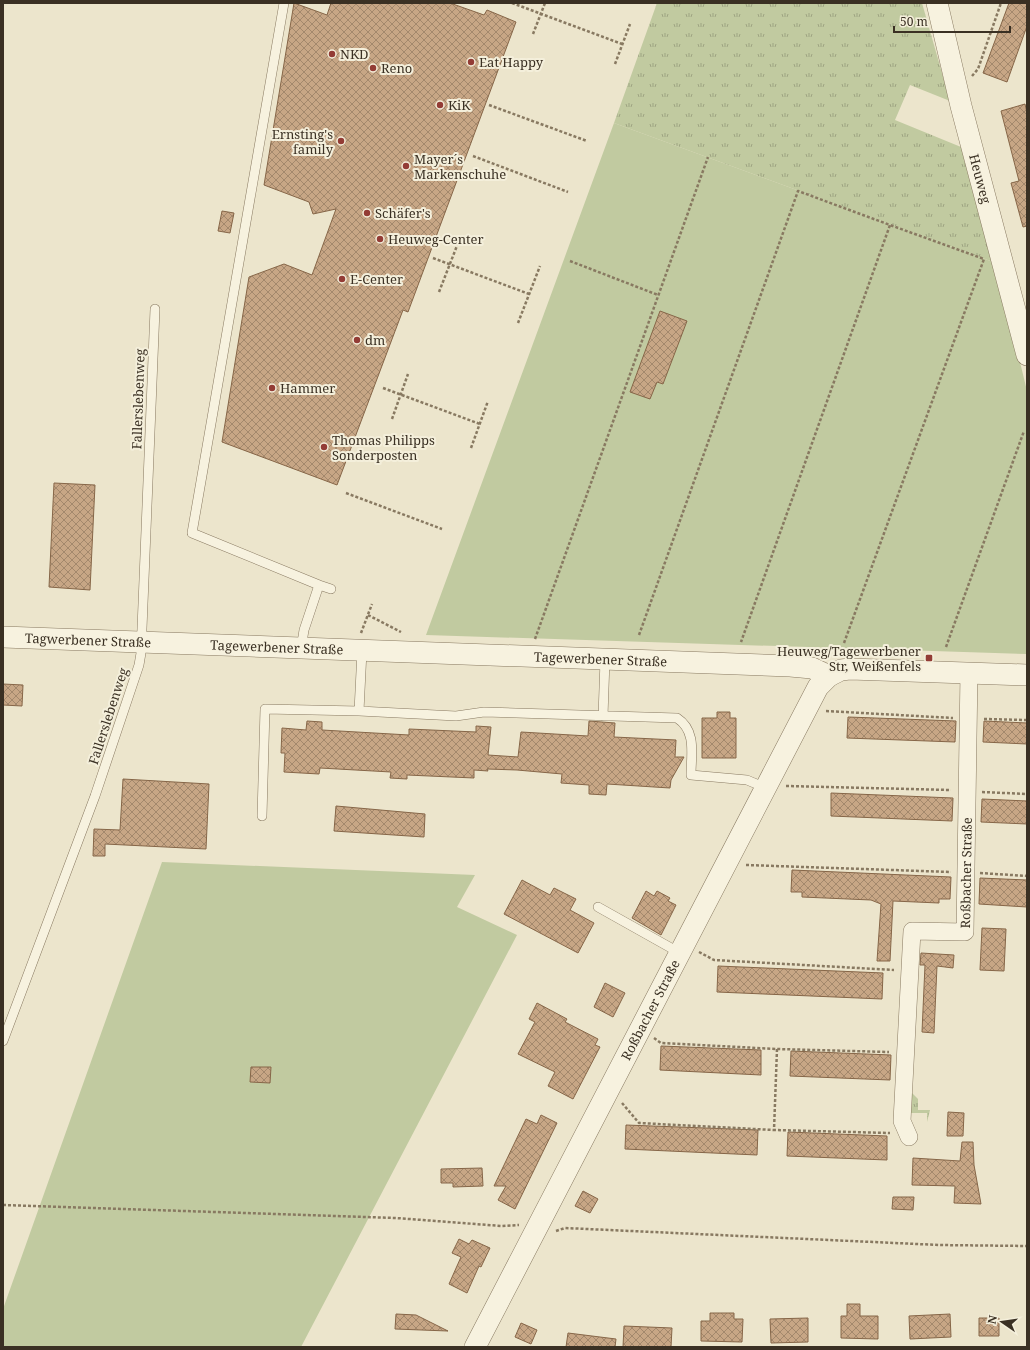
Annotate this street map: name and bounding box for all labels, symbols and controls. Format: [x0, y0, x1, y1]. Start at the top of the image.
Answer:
scale bar [894, 8, 1010, 34]
text: 50 m [900, 13, 928, 30]
place label: NKD [340, 45, 368, 63]
marker: NKD [327, 49, 337, 59]
place label: Eat Happy [479, 53, 544, 71]
marker: Eat Happy [466, 57, 476, 67]
place label: Reno [381, 59, 412, 77]
marker: Reno [368, 63, 378, 73]
place label: KiK [448, 96, 471, 114]
marker: KiK [435, 100, 445, 110]
place label: Ernsting's family [272, 125, 334, 158]
marker: Ernsting's family [336, 136, 346, 146]
place label: Mayer´s Markenschuhe [414, 150, 506, 183]
street label: Heuweg [965, 152, 995, 206]
marker: Mayer´s Markenschuhe [401, 161, 411, 171]
place label: Schäfer's [375, 204, 431, 222]
marker: Schäfer's [362, 208, 372, 218]
place label: Heuweg-Center [388, 230, 484, 248]
marker: Heuweg-Center [375, 234, 385, 244]
place label: E-Center [350, 270, 403, 288]
marker: E-Center [337, 274, 347, 284]
place label: dm [365, 331, 385, 349]
marker: dm [352, 335, 362, 345]
street label: Fallerslebenweg [127, 348, 149, 450]
place label: Hammer [280, 379, 335, 397]
marker: Hammer [267, 383, 277, 393]
place label: Thomas Philipps Sonderposten [332, 431, 435, 464]
marker: Thomas Philipps Sonderposten [319, 442, 329, 452]
street label: Tagwerbener Straße [24, 629, 151, 651]
street label: Tagewerbener Straße [210, 636, 344, 659]
place label: Heuweg/Tagewerbener Str, Weißenfels [777, 642, 921, 675]
street label: Tagewerbener Straße [534, 648, 668, 670]
marker: Heuweg/Tagewerbener Str, Weißenfels [924, 653, 934, 663]
street label: Fallerslebenweg [84, 665, 132, 767]
street label: Roßbacher Straße [956, 817, 976, 928]
street label: Roßbacher Straße [617, 956, 684, 1063]
north arrow [982, 1302, 1022, 1342]
text: N [983, 1313, 1000, 1326]

